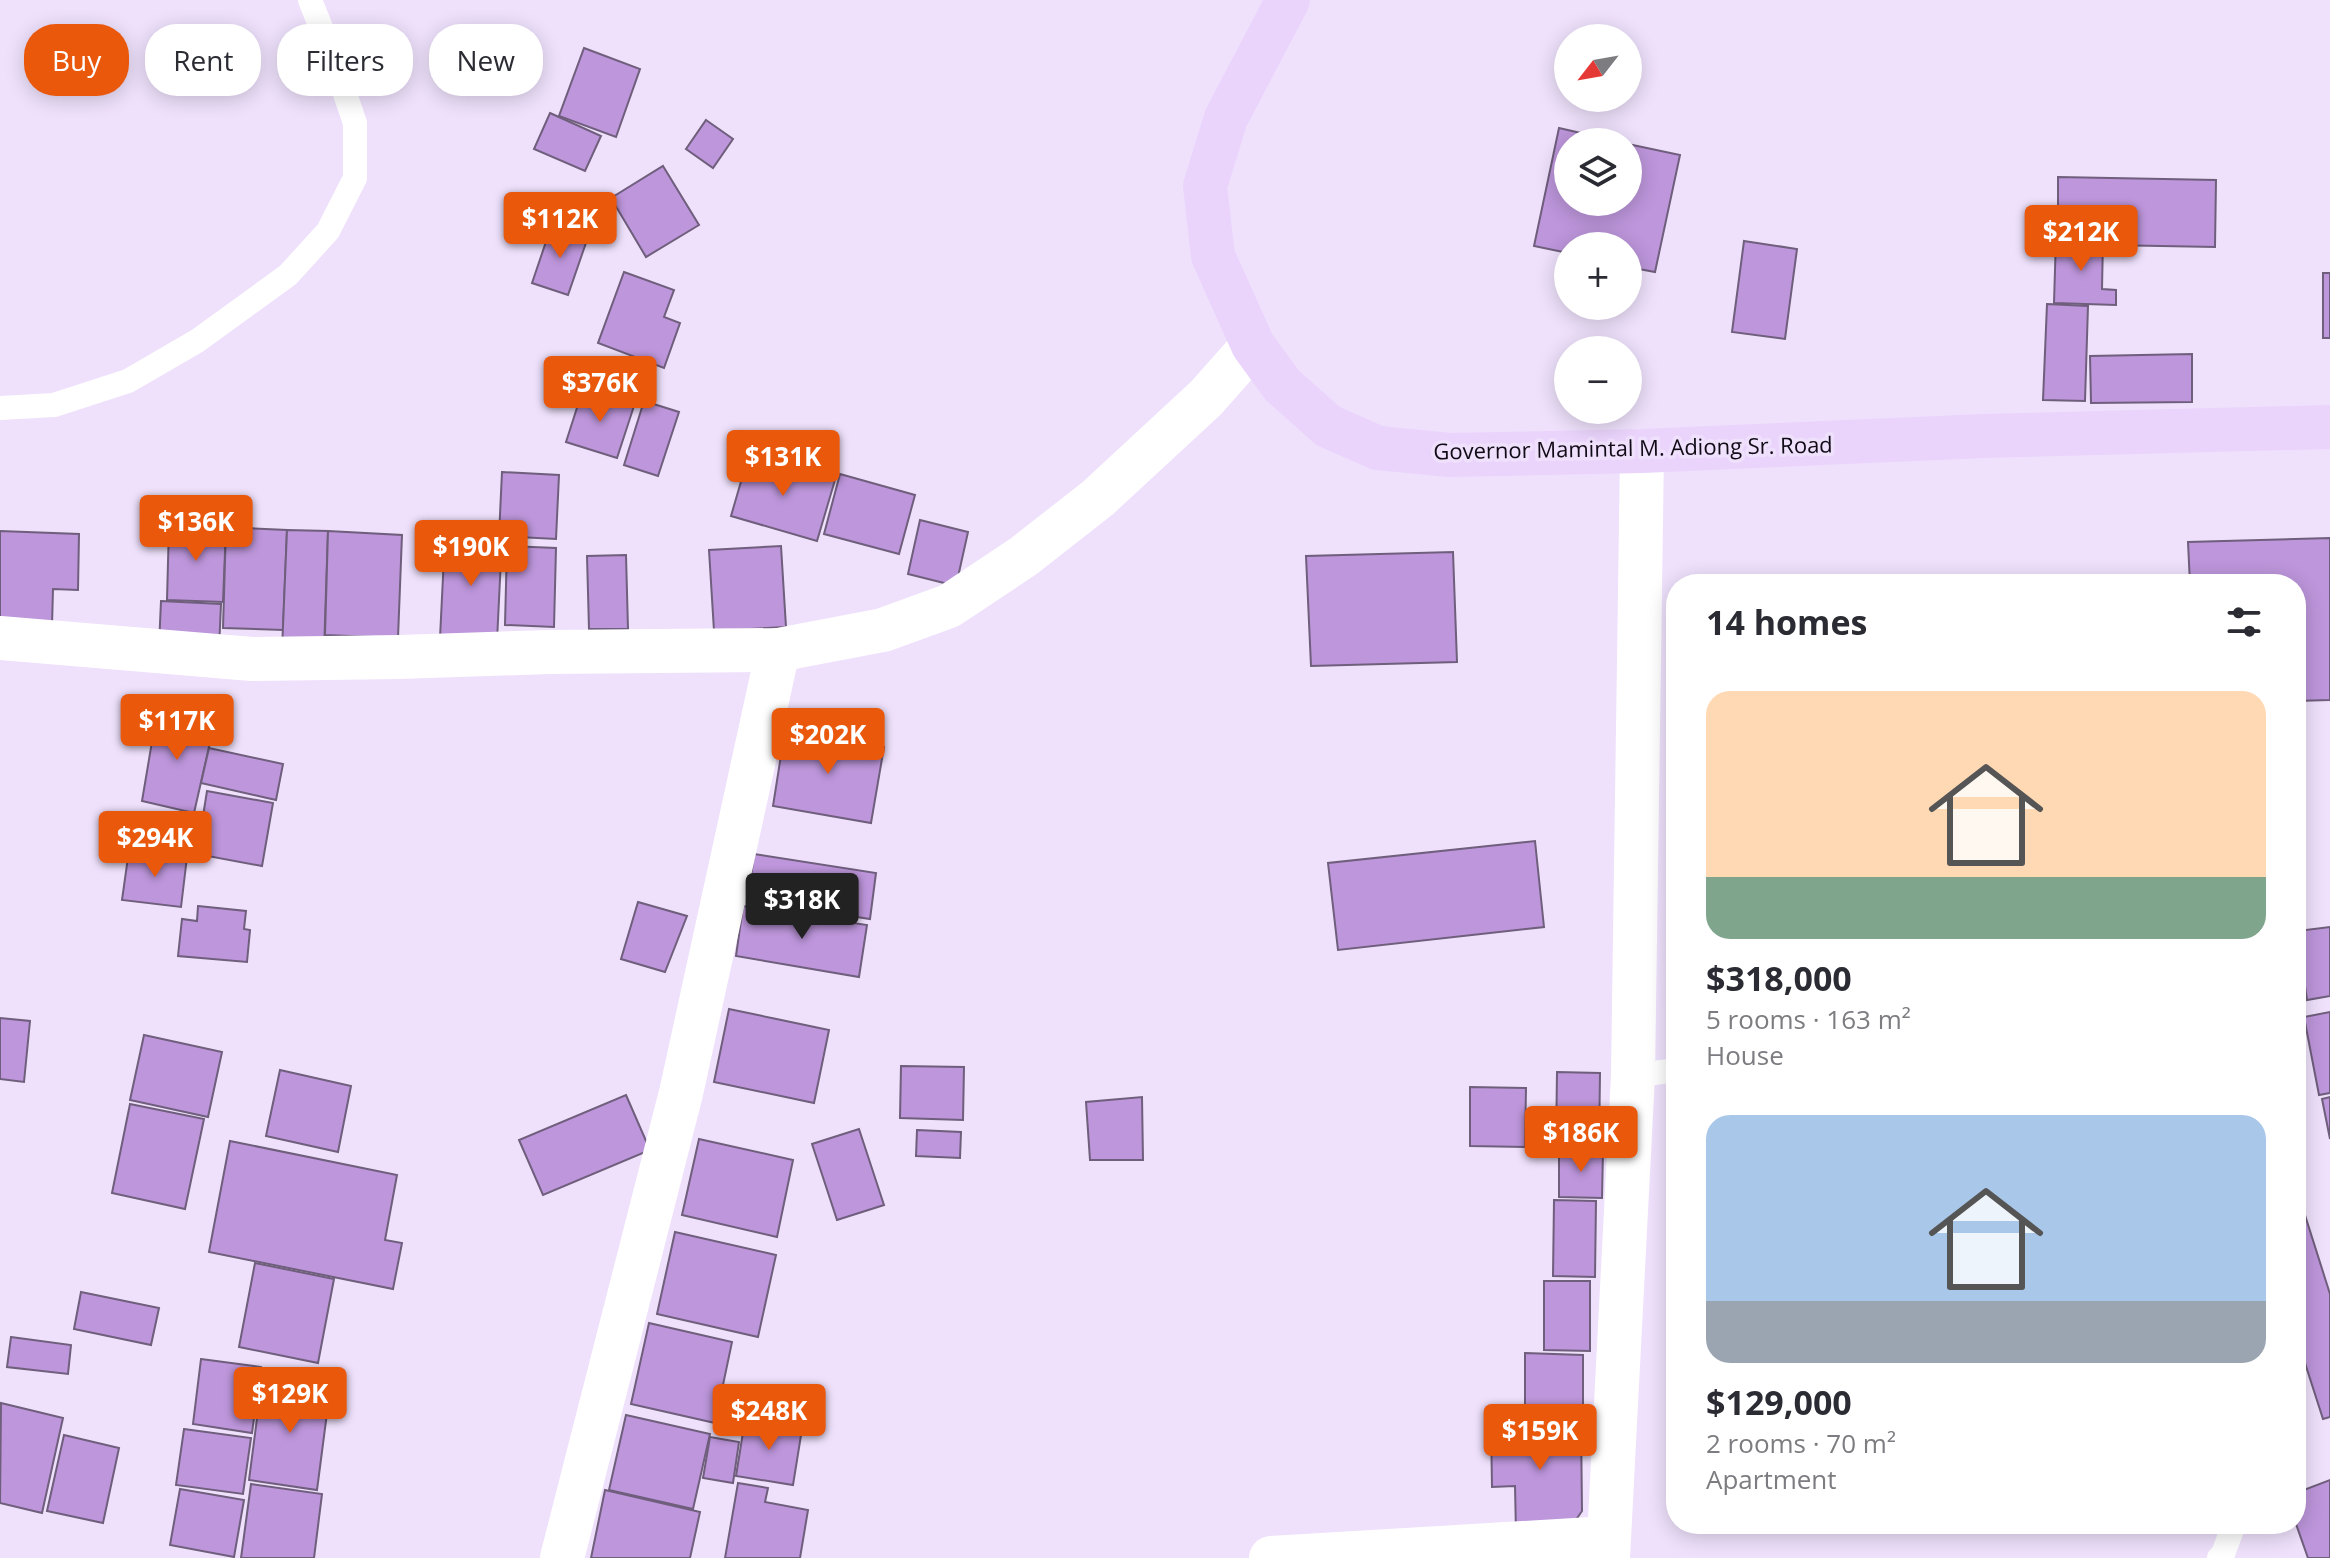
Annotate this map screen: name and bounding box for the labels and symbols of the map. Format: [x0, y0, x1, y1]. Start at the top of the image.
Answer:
north arrow [1554, 24, 1642, 112]
pin: $112K [504, 192, 616, 260]
pin: $212K [2025, 205, 2137, 273]
pin: $376K [544, 356, 656, 424]
street label: Governor Mamintal M. Adiong Sr. Road [1433, 429, 1833, 465]
pin: $131K [727, 430, 839, 498]
pin: $136K [140, 495, 252, 563]
pin: $190K [415, 520, 527, 588]
pin: $117K [121, 694, 233, 762]
pin: $202K [772, 708, 884, 776]
pin: $294K [99, 811, 211, 879]
pin: $318K [746, 873, 858, 941]
pin: $186K [1525, 1106, 1637, 1174]
pin: $129K [234, 1367, 346, 1435]
pin: $248K [713, 1384, 825, 1452]
pin: $159K [1484, 1404, 1596, 1472]

